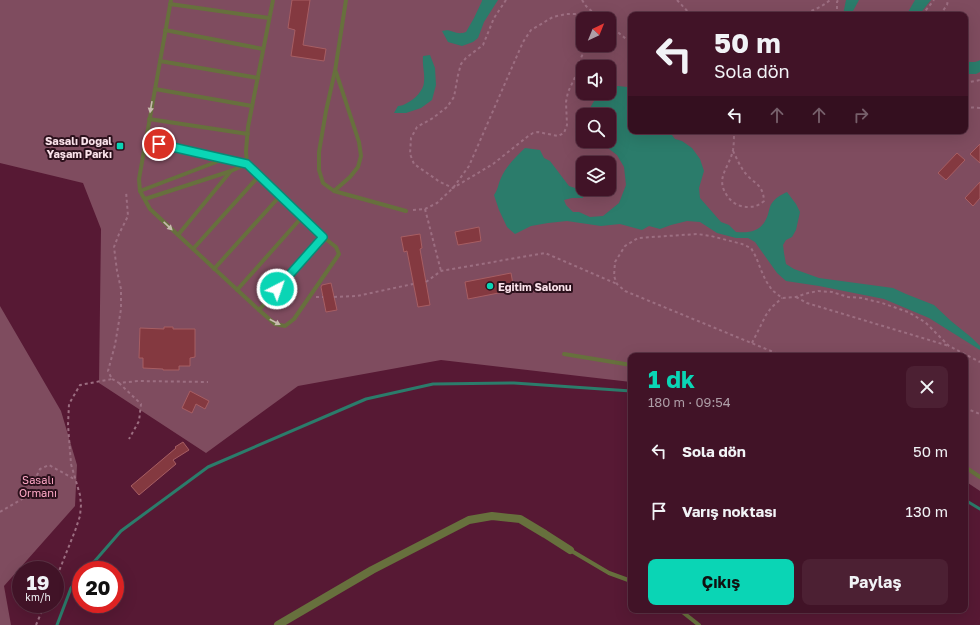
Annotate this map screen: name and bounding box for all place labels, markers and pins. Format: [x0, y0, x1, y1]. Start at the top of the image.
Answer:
pin [142, 127, 176, 161]
place label: Sasalı Doğal Yaşam Parkı [45, 134, 112, 160]
marker: Sasalı Doğal Yaşam Parkı [115, 141, 125, 151]
place label: Eğitim Salonu [498, 280, 572, 293]
marker: Eğitim Salonu [485, 281, 495, 291]

